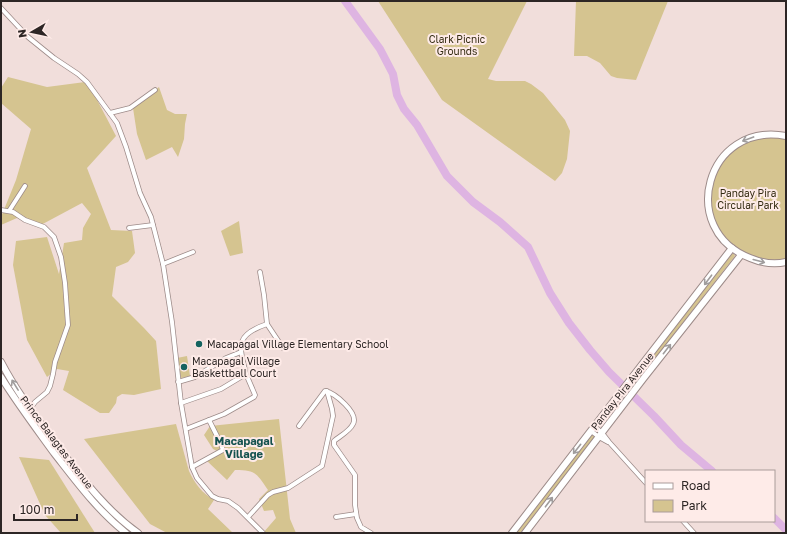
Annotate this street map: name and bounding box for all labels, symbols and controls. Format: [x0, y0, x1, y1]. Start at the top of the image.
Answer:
north arrow [12, 12, 52, 52]
text: N [15, 28, 29, 39]
park label: Clark Picnic Grounds [429, 33, 486, 57]
one-way arrow [742, 135, 754, 143]
park label: Panday Pira Circular Park [717, 187, 779, 211]
one-way arrow [753, 258, 766, 265]
one-way arrow [704, 274, 712, 285]
place label: Macapagal Village Elementary School [207, 338, 388, 350]
marker: Macapagal Village Elementary School [194, 339, 204, 349]
one-way arrow [663, 343, 672, 354]
street label: Panday Pira Avenue [588, 350, 656, 432]
place label: Macapagal Village Baskettball Court [192, 355, 280, 379]
marker: Macapagal Village Baskettball Court [179, 362, 189, 372]
one-way arrow [10, 379, 18, 391]
street label: Prince Balagtas Avenue [18, 393, 96, 491]
district label: Macapagal Village [215, 434, 274, 460]
one-way arrow [572, 443, 581, 454]
legend [645, 470, 775, 522]
text: Road [681, 478, 710, 493]
scale bar [14, 496, 77, 522]
one-way arrow [545, 497, 553, 508]
text: Park [681, 498, 707, 513]
text: 100 m [20, 502, 54, 517]

